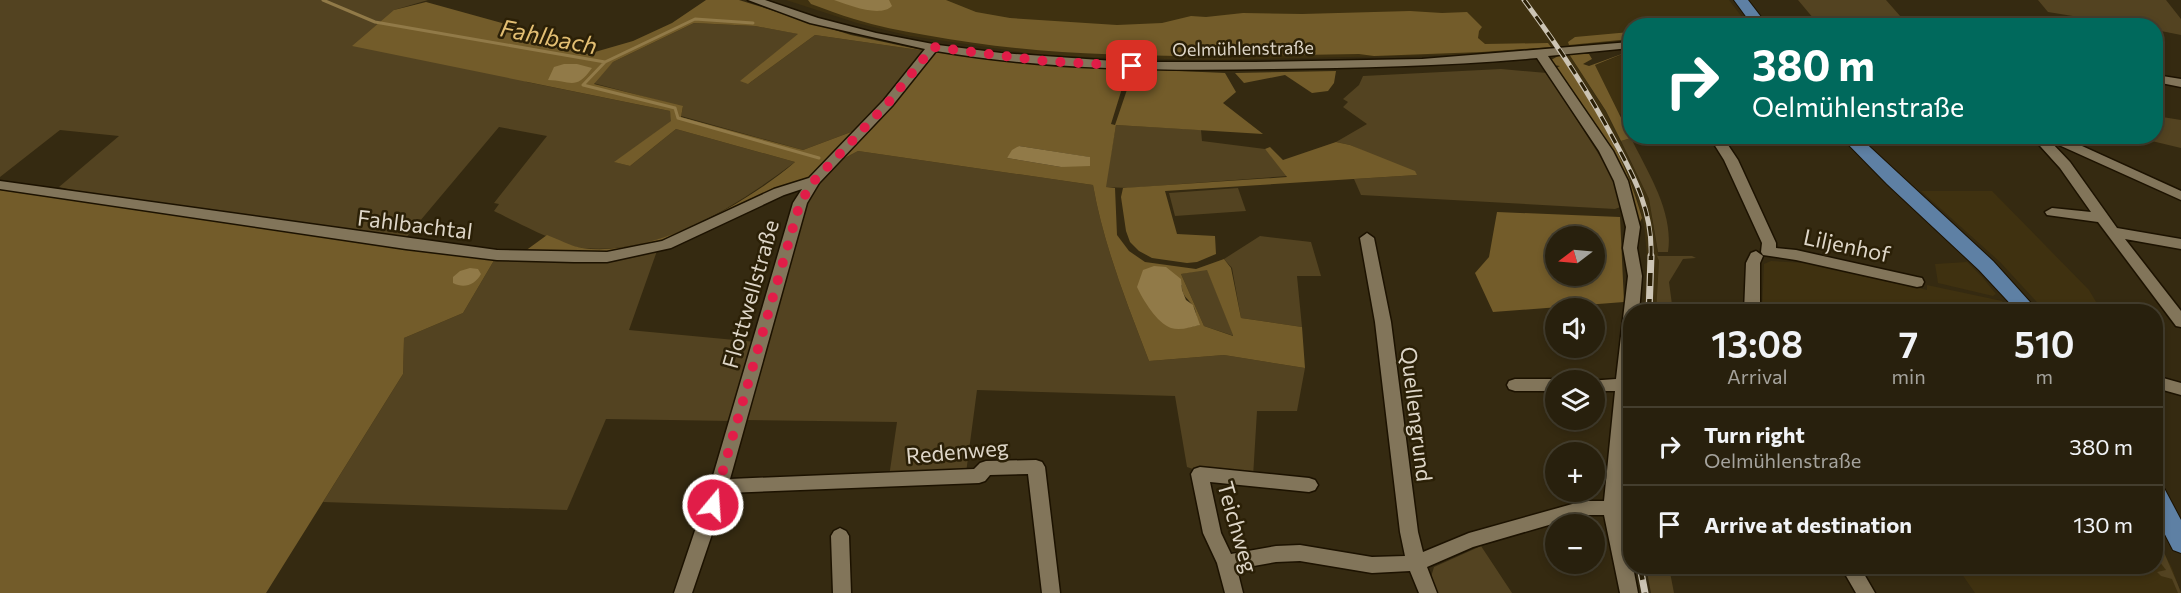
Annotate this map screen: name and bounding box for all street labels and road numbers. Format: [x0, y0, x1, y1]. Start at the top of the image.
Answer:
street label: Oelmühlenstraße [1172, 36, 1314, 60]
street label: Fahlbachtal [356, 204, 474, 244]
street label: Flottwellstraße [716, 217, 784, 371]
street label: Liljenhof [1801, 223, 1893, 267]
street label: Quellengrund [1395, 345, 1439, 483]
street label: Redenweg [904, 433, 1010, 469]
street label: Teichweg [1212, 478, 1264, 576]

